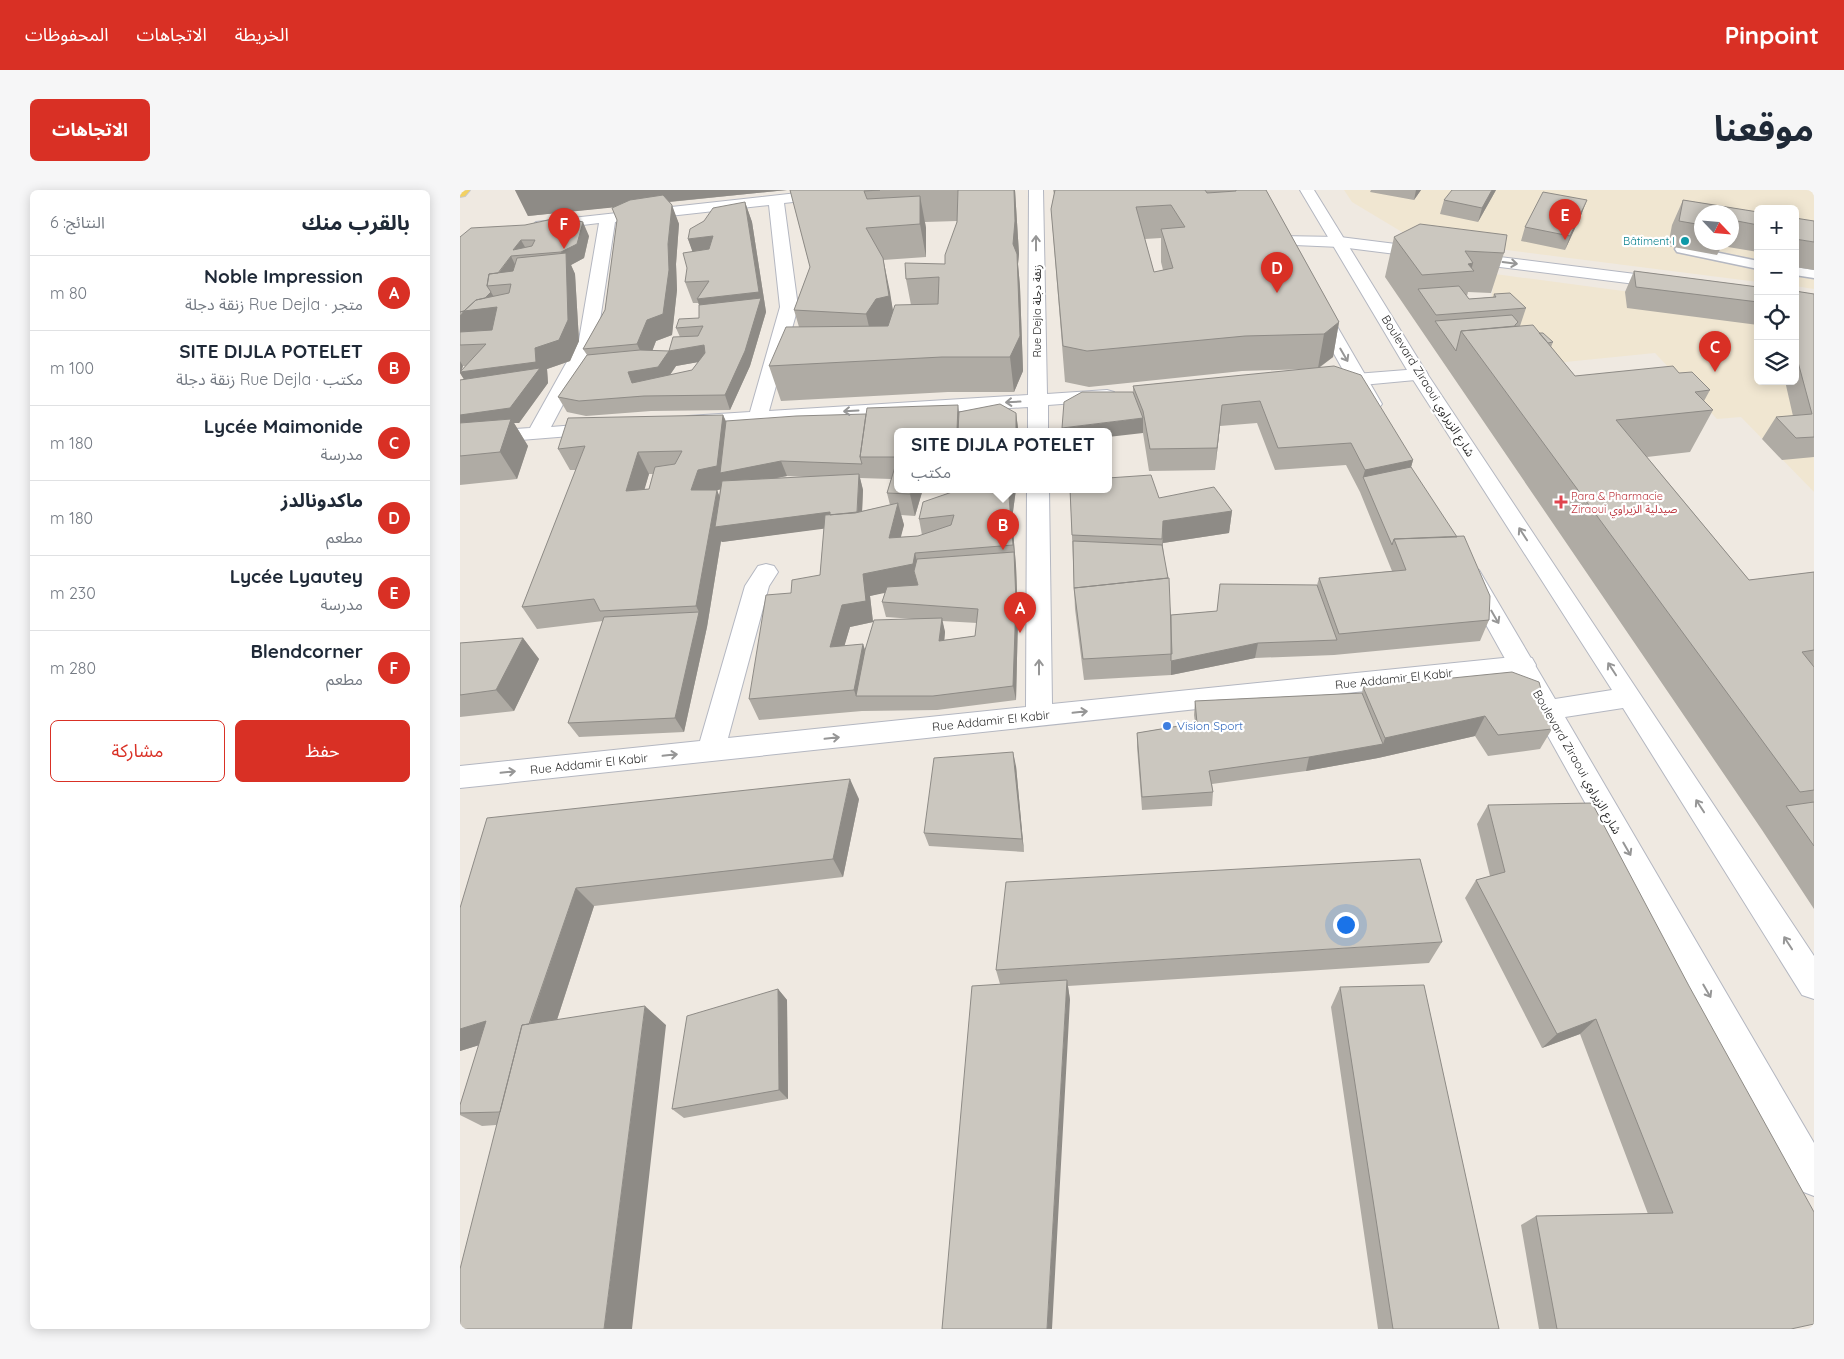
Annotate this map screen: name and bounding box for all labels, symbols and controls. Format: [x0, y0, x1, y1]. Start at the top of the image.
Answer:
text: Pinpoint [1725, 20, 1819, 50]
text: المحفوظات [25, 23, 109, 46]
text: الاتجاهات [137, 23, 207, 46]
text: الخريطة [235, 23, 289, 46]
button: الاتجاهات [30, 99, 150, 161]
text: موقعنا [1714, 106, 1814, 150]
pin: E [1549, 199, 1581, 240]
north arrow [1694, 205, 1739, 250]
map controls [1754, 205, 1799, 385]
button: + [1754, 205, 1799, 250]
pin: F [548, 208, 580, 249]
text: بالقرب منك [302, 209, 410, 235]
text: النتائج: 6 [50, 212, 105, 232]
place label: Bâtiment I [1623, 234, 1675, 248]
one-way arrow [1031, 235, 1041, 251]
marker: Bâtiment I [1679, 235, 1691, 247]
button: − [1754, 250, 1799, 295]
pin: D [1261, 252, 1293, 293]
one-way arrow [1502, 258, 1518, 268]
text: Noble Impression [204, 264, 363, 288]
street label: Rue Dejla زنقة دجلة [1030, 265, 1044, 357]
text: 80 m [50, 283, 87, 303]
text: A [389, 283, 399, 303]
text: متجر · Rue Dejla زنقة دجلة [185, 294, 363, 314]
button: locate [1754, 295, 1799, 340]
street label: Boulevard Ziraoui شارع الزيراوي [1376, 312, 1478, 461]
pin: C [1699, 331, 1731, 372]
text: SITE DIJLA POTELET [179, 339, 363, 363]
button: layers [1754, 340, 1799, 385]
one-way arrow [1339, 347, 1349, 361]
text: 100 m [50, 358, 94, 378]
text: B [389, 358, 399, 378]
text: مكتب · Rue Dejla زنقة دجلة [176, 369, 363, 389]
one-way arrow [1005, 397, 1021, 406]
one-way arrow [843, 407, 859, 416]
text: Lycée Maimonide [204, 414, 363, 438]
popup [894, 428, 1112, 493]
text: SITE DIJLA POTELET [911, 432, 1095, 456]
text: 180 m [50, 433, 93, 453]
text: C [389, 433, 399, 453]
text: مدرسة [320, 444, 363, 464]
text: مكتب [911, 462, 951, 482]
text: ماكدونالدز [281, 488, 363, 512]
place label: Para & Pharmacie Ziraoui صيدلية الزيراوي [1571, 489, 1678, 519]
marker: Para & Pharmacie Ziraoui صيدلية الزيراوي [1555, 496, 1567, 508]
text: 180 m [50, 508, 93, 528]
text: D [388, 508, 400, 528]
pin: B [987, 509, 1019, 550]
text: مطعم [326, 527, 363, 547]
one-way arrow [1518, 527, 1528, 541]
text: Lycée Lyautey [230, 564, 363, 588]
text: 230 m [50, 583, 96, 603]
text: E [389, 583, 399, 603]
pin: A [1004, 592, 1036, 633]
text: مدرسة [320, 594, 363, 614]
one-way arrow [1490, 609, 1500, 623]
text: Blendcorner [250, 639, 363, 663]
text: 280 m [50, 658, 96, 678]
text: F [390, 658, 399, 678]
one-way arrow [1034, 660, 1044, 676]
one-way arrow [1607, 663, 1617, 677]
street label: Rue Addamir El Kabir [1334, 665, 1454, 692]
text: مطعم [326, 669, 363, 689]
street label: Boulevard Ziraoui شارع الزيراوي [1527, 687, 1625, 838]
street label: Rue Addamir El Kabir [931, 707, 1051, 734]
one-way arrow [1072, 707, 1088, 717]
place label: Vision Sport [1177, 718, 1243, 733]
button: مشاركة [50, 720, 225, 782]
button: حفظ [235, 720, 410, 782]
marker: Vision Sport [1161, 720, 1173, 732]
one-way arrow [823, 733, 839, 743]
street label: Rue Addamir El Kabir [529, 750, 649, 777]
one-way arrow [662, 750, 678, 760]
one-way arrow [500, 767, 516, 777]
one-way arrow [1695, 799, 1705, 813]
one-way arrow [1622, 842, 1632, 856]
your location [1333, 912, 1359, 938]
one-way arrow [1782, 936, 1793, 950]
one-way arrow [1702, 983, 1712, 998]

